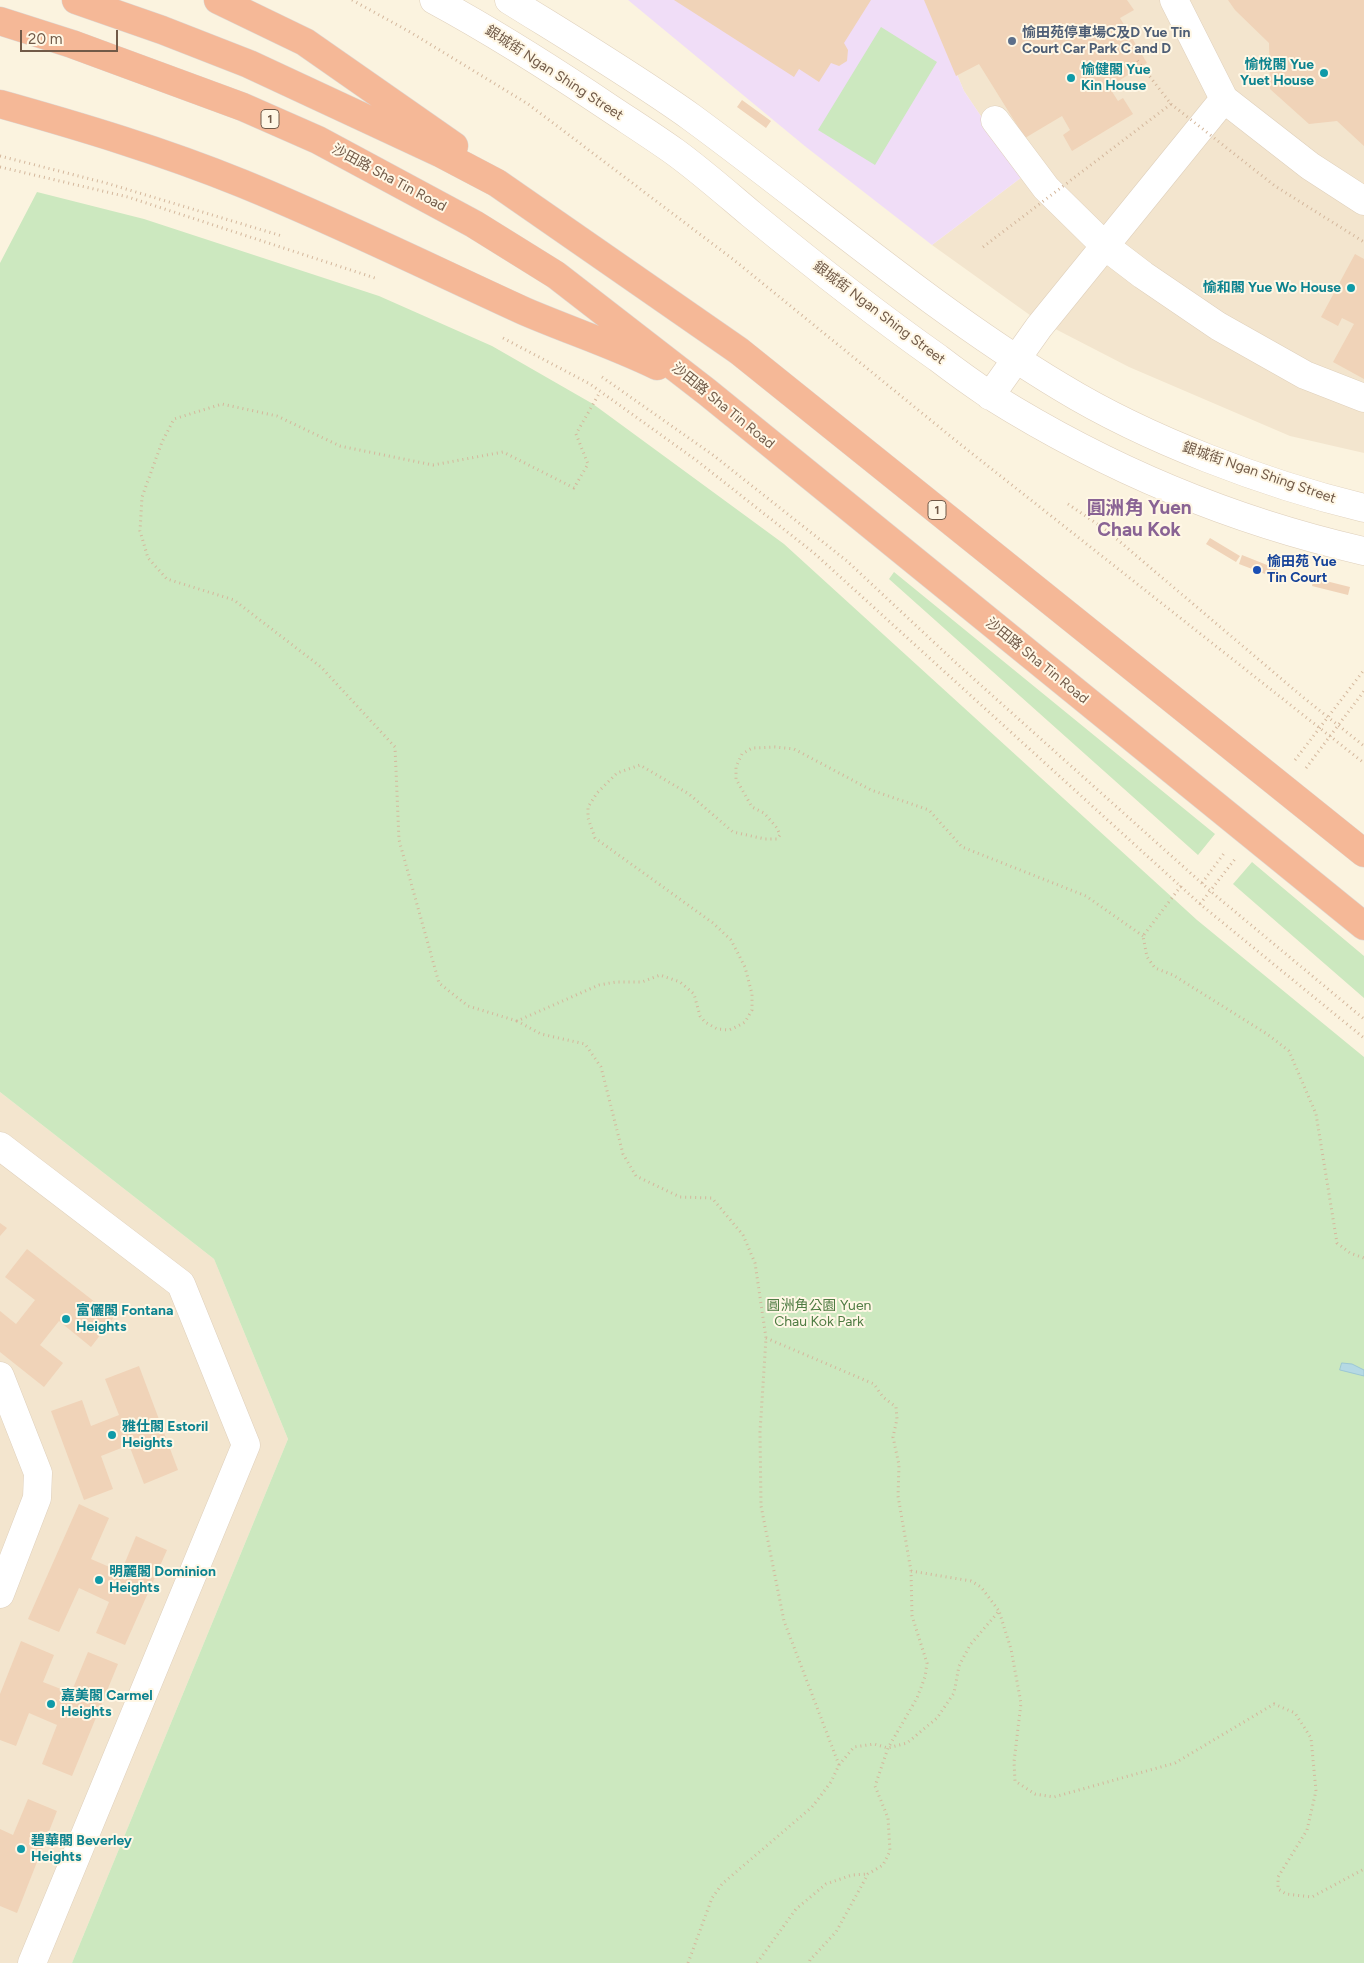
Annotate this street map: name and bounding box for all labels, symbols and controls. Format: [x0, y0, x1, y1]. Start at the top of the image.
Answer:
scale bar [22, 20, 120, 52]
street label: 銀城街 Ngan Shing Street [482, 22, 626, 124]
place label: 愉田苑停車場C及D Yue Tin Court Car Park C and D [1022, 25, 1190, 58]
text: 20 m [28, 30, 62, 48]
marker: 愉田苑停車場C及D Yue Tin Court Car Park C and D [1006, 35, 1018, 47]
place label: 愉悅閣 Yue Yuet House [1240, 57, 1314, 90]
place label: 愉健閣 Yue Kin House [1081, 62, 1150, 94]
marker: 愉悅閣 Yue Yuet House [1318, 67, 1330, 79]
marker: 愉健閣 Yue Kin House [1065, 72, 1077, 84]
road number: 1 [261, 110, 279, 128]
street label: 沙田路 Sha Tin Road [329, 141, 449, 215]
street label: 銀城街 Ngan Shing Street [810, 258, 948, 368]
place label: 愉和閣 Yue Wo House [1203, 280, 1341, 296]
marker: 愉和閣 Yue Wo House [1345, 282, 1357, 294]
street label: 沙田路 Sha Tin Road [668, 360, 778, 452]
street label: 銀城街 Ngan Shing Street [1180, 439, 1338, 507]
district label: 圓洲角 Yuen Chau Kok [1087, 497, 1191, 541]
road number: 1 [928, 500, 946, 520]
place label: 愉田苑 Yue Tin Court [1267, 554, 1336, 586]
marker: 愉田苑 Yue Tin Court [1251, 564, 1263, 576]
street label: 沙田路 Sha Tin Road [982, 615, 1092, 707]
park label: 圓洲角公園 Yuen Chau Kok Park [767, 1298, 871, 1330]
place label: 富儷閣 Fontana Heights [76, 1303, 173, 1335]
marker: 富儷閣 Fontana Heights [60, 1313, 72, 1325]
place label: 雅仕閣 Estoril Heights [122, 1419, 208, 1451]
marker: 雅仕閣 Estoril Heights [106, 1429, 118, 1441]
place label: 明麗閣 Dominion Heights [109, 1564, 216, 1596]
marker: 明麗閣 Dominion Heights [93, 1574, 105, 1586]
place label: 嘉美閣 Carmel Heights [61, 1688, 153, 1720]
marker: 嘉美閣 Carmel Heights [45, 1698, 57, 1710]
place label: 碧華閣 Beverley Heights [31, 1833, 132, 1865]
marker: 碧華閣 Beverley Heights [15, 1843, 27, 1855]

